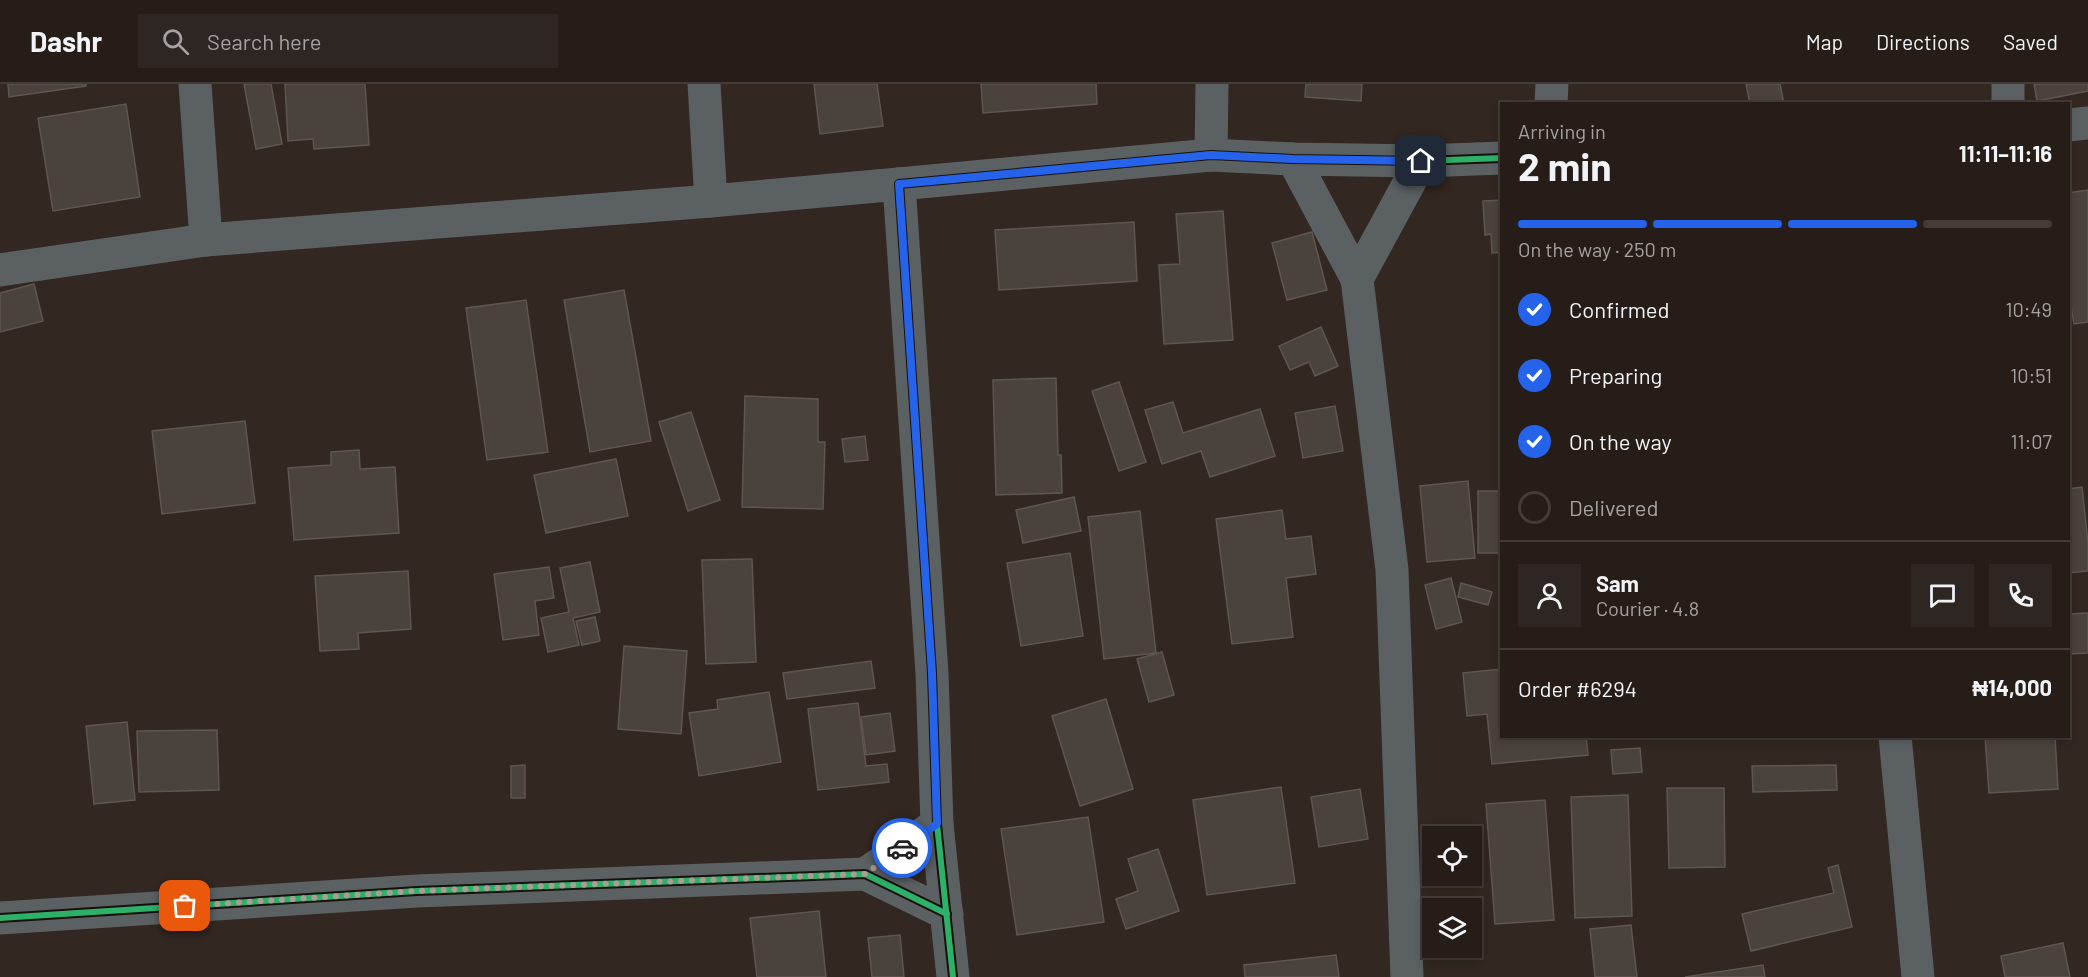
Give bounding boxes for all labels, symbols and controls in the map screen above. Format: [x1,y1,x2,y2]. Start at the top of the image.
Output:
search box [138,14,558,68]
text: Dashr [30,24,102,58]
icon: search [159,25,192,58]
text: Search here [207,28,321,54]
text: Map [1806,29,1843,54]
text: Directions [1876,29,1970,54]
text: Saved [2003,29,2058,54]
text: Arriving in [1518,119,1606,143]
pin [1395,135,1446,186]
text: 11:11–11:16 [1959,140,2052,166]
text: 2 min [1518,142,1611,189]
icon: home [1404,144,1437,177]
text: On the way · 250 m [1518,237,1676,261]
icon: check [1518,293,1551,326]
text: Confirmed [1569,296,1669,322]
text: 10:49 [2005,297,2052,321]
icon: check [1518,359,1551,392]
text: Preparing [1569,362,1662,388]
text: 10:51 [2010,363,2052,387]
icon: check [1518,425,1551,458]
text: On the way [1569,428,1672,454]
text: 11:07 [2010,429,2052,453]
text: Delivered [1569,494,1658,520]
button: person [1518,564,1581,627]
button: chat [1911,564,1974,627]
button: phone [1989,564,2052,627]
text: Sam [1596,570,1639,596]
text: Courier · 4.8 [1596,596,1699,620]
text: ₦14,000 [1972,674,2052,700]
text: Order #6294 [1518,675,1637,701]
courier [872,818,932,878]
map controls [1422,826,1482,958]
button: locate [1422,826,1482,886]
icon: car [886,832,919,865]
pin [159,880,210,931]
icon: bag [168,889,201,922]
button: layers [1422,898,1482,958]

